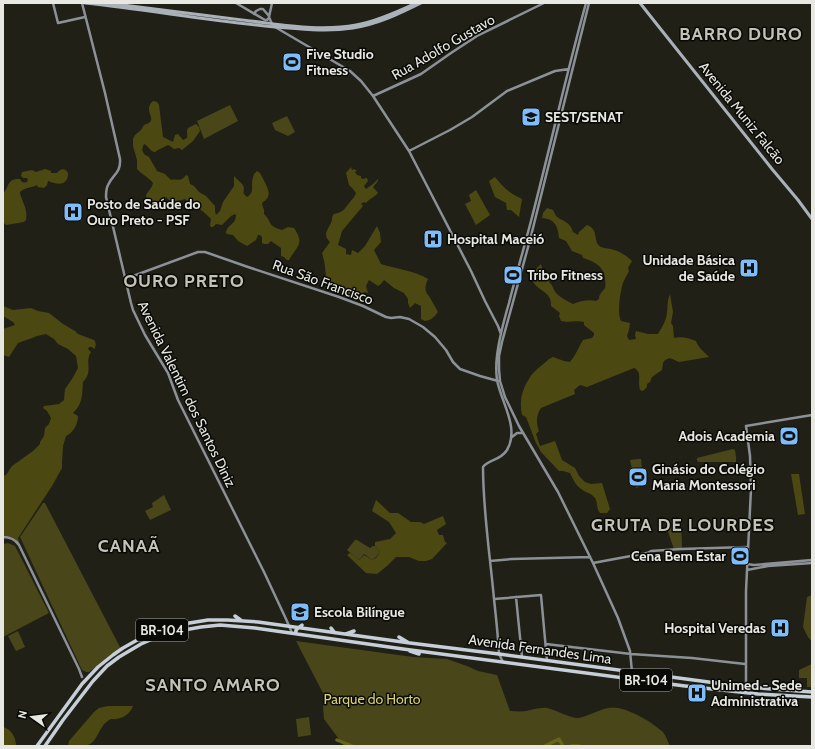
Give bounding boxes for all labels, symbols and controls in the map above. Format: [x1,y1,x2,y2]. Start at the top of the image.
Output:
street label: Rua Adolfo Gustavo [388,10,498,84]
district label: BARRO DURO [679,23,803,45]
place label: Five Studio Fitness [306,45,374,79]
sports icon: Five Studio Fitness [281,51,303,73]
street label: Avenida Muniz Falcão [695,58,789,168]
school or university icon: SEST/SENAT [520,106,542,128]
place label: SEST/SENAT [545,108,623,126]
place label: Posto de Saúde do Ouro Preto - PSF [87,195,200,229]
hospital icon: Posto de Saúde do Ouro Preto - PSF [62,201,84,223]
hospital icon: Hospital Maceió [422,228,444,250]
place label: Hospital Maceió [447,230,544,248]
place label: Unidade Básica de Saúde [642,251,735,285]
street label: Rua São Francisco [270,255,376,309]
hospital icon: Unidade Básica de Saúde [738,257,760,279]
sports icon: Tribo Fitness [502,264,524,286]
place label: Tribo Fitness [527,266,603,284]
district label: OURO PRETO [123,270,245,292]
street label: Avenida Valentim dos Santos Diniz [134,298,240,491]
sports icon: Adois Academia [778,425,800,447]
place label: Adois Academia [678,427,775,445]
place label: Ginásio do Colégio Maria Montessori [652,460,765,494]
sports icon: Ginásio do Colégio Maria Montessori [627,466,649,488]
district label: GRUTA DE LOURDES [591,514,775,536]
district label: CANAÃ [98,535,160,557]
sports icon: Cena Bem Estar [729,545,751,567]
place label: Cena Bem Estar [631,547,726,565]
school or university icon: Escola Bilíngue [289,601,311,623]
place label: Escola Bilíngue [314,603,405,621]
hospital icon: Hospital Veredas [769,617,791,639]
road number: BR-104 [136,619,188,641]
place label: Hospital Veredas [664,619,766,637]
street label: Avenida Fernandes Lima [467,630,613,668]
road number: BR-104 [620,669,672,691]
district label: SANTO AMARO [145,674,281,696]
place label: Unimed - Sede Administrativa [711,676,802,710]
hospital icon: Unimed - Sede Administrativa [686,682,708,704]
park label: Parque do Horto [323,690,421,708]
north arrow [12,697,52,737]
text: N [15,709,30,720]

